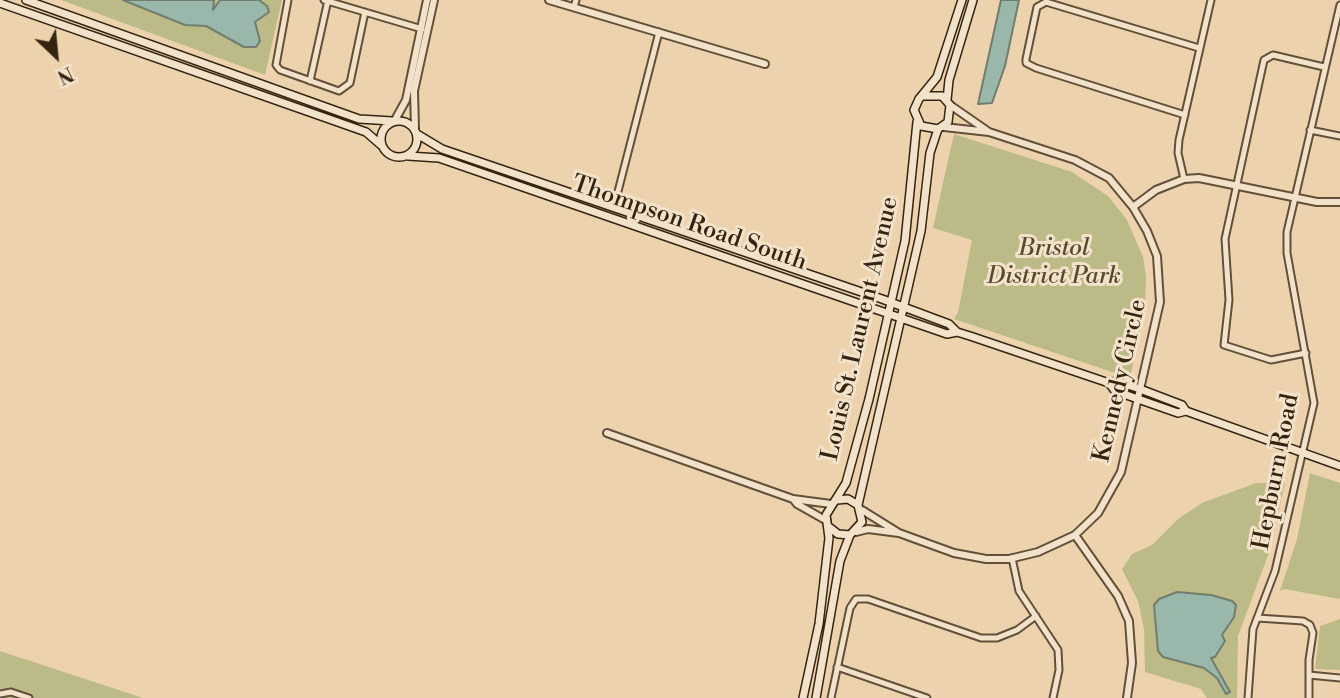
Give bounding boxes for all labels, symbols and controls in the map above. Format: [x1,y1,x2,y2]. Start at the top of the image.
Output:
north arrow [21,21,91,91]
text: N [53,61,77,89]
street label: Thompson Road South [568,170,810,278]
street label: Louis St. Laurent Avenue [817,194,905,464]
park label: Bristol District Park [987,235,1121,291]
street label: Kennedy Circle [1088,297,1154,465]
street label: Hepburn Road [1248,392,1306,552]

